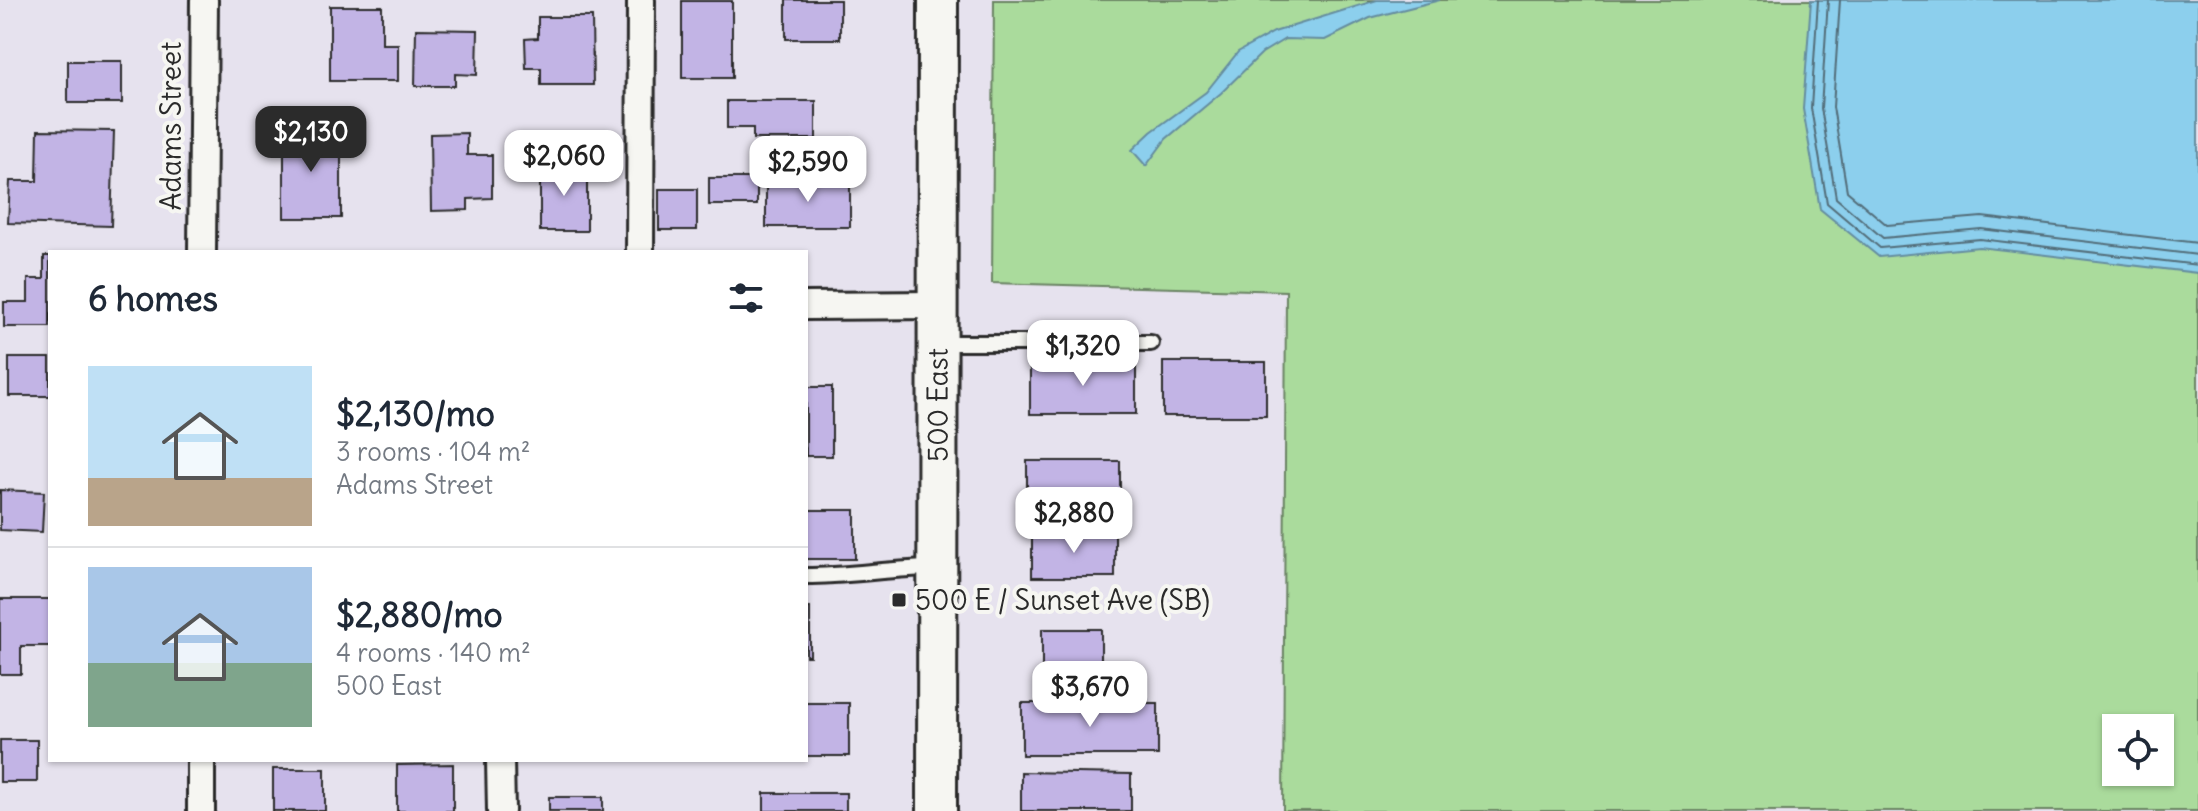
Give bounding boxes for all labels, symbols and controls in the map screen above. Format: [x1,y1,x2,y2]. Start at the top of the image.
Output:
street label: Adams Street [153,41,189,211]
pin: $2,130 [246,106,376,174]
text: $2,130 [273,115,349,148]
pin: $2,060 [499,130,629,198]
pin: $2,590 [743,136,873,204]
text: $2,060 [522,139,606,172]
text: $2,590 [767,145,849,178]
icon: filters [724,276,768,320]
text: 6 homes [88,277,218,320]
pin: $1,320 [1018,320,1148,388]
text: $1,320 [1045,329,1121,362]
street label: 500 East [919,348,956,462]
text: $2,130/mo [336,392,495,435]
icon: home [152,398,248,494]
text: 3 rooms · 104 m² [336,435,531,468]
text: Adams Street [336,468,493,501]
pin: $2,880 [1009,487,1139,555]
text: $2,880 [1033,496,1115,529]
place label: 500 E / Sunset Ave (SB) [915,582,1210,618]
marker: 500 E / Sunset Ave (SB) [890,591,908,609]
text: $2,880/mo [336,593,503,636]
icon: home [152,599,248,695]
text: 4 rooms · 140 m² [336,636,531,669]
pin: $3,670 [1025,661,1155,729]
text: 500 East [336,669,442,702]
text: $3,670 [1050,670,1130,703]
map controls [2102,714,2174,786]
button: locate [2102,714,2174,786]

